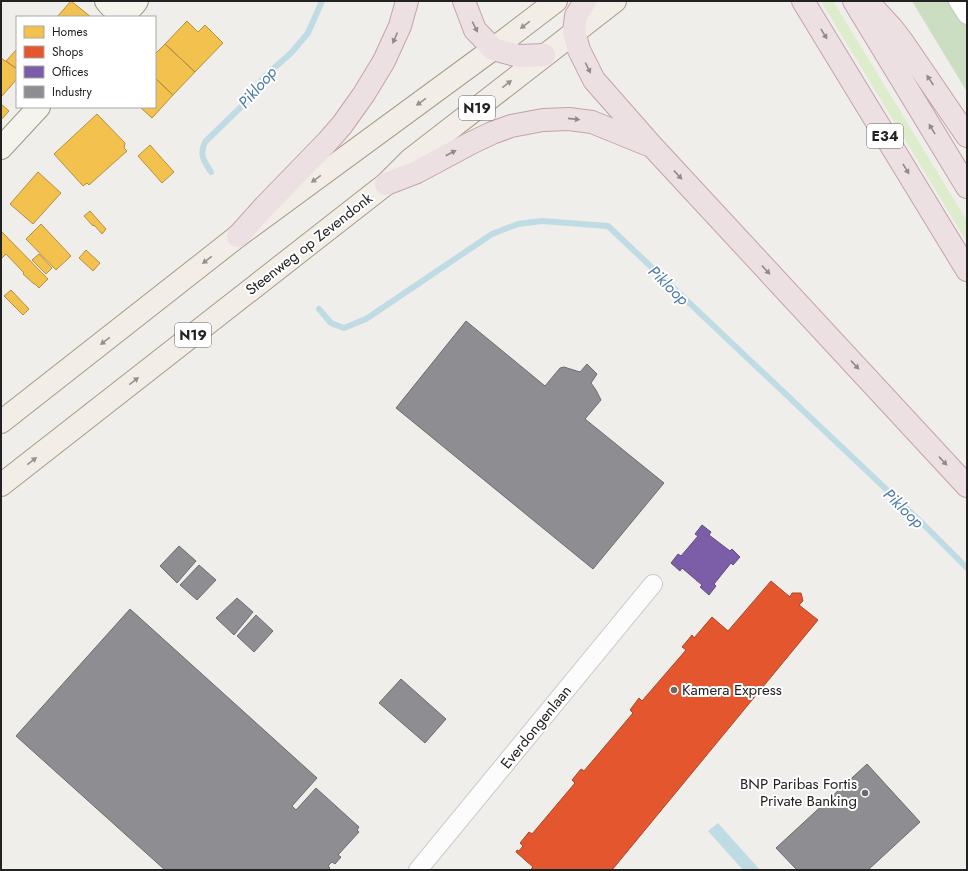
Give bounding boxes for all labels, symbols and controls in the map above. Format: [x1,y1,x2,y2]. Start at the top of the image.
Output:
legend [16,16,156,108]
one-way arrow [520,20,531,29]
one-way arrow [472,21,478,33]
text: Homes [52,23,88,41]
one-way arrow [820,28,827,40]
one-way arrow [392,32,398,43]
text: Shops [52,43,83,61]
water label: Pikloop [233,61,282,113]
one-way arrow [585,62,592,74]
text: Offices [52,63,88,81]
one-way arrow [926,75,934,85]
one-way arrow [501,80,512,89]
text: Industry [52,83,93,101]
road number: N19 [459,96,495,120]
one-way arrow [415,98,426,106]
one-way arrow [568,116,580,123]
one-way arrow [929,123,936,135]
road number: E34 [867,124,903,148]
one-way arrow [445,150,457,157]
one-way arrow [902,163,909,175]
one-way arrow [673,170,683,180]
one-way arrow [311,175,321,183]
street label: Steenweg op Zevendonk [241,187,377,301]
one-way arrow [202,256,213,265]
water label: Pikloop [643,260,694,311]
one-way arrow [762,265,771,275]
road number: N19 [175,323,211,347]
one-way arrow [100,336,111,345]
one-way arrow [850,360,860,370]
one-way arrow [129,376,140,385]
one-way arrow [26,456,37,465]
one-way arrow [938,456,948,466]
water label: Pikloop [878,483,929,534]
place label: Kamera Express [682,679,782,701]
street label: Everdongenlaan [495,680,577,774]
marker: Kamera Express [669,685,679,695]
place label: BNP Paribas Fortis Private Banking [740,773,857,812]
marker: BNP Paribas Fortis Private Banking [860,788,870,798]

